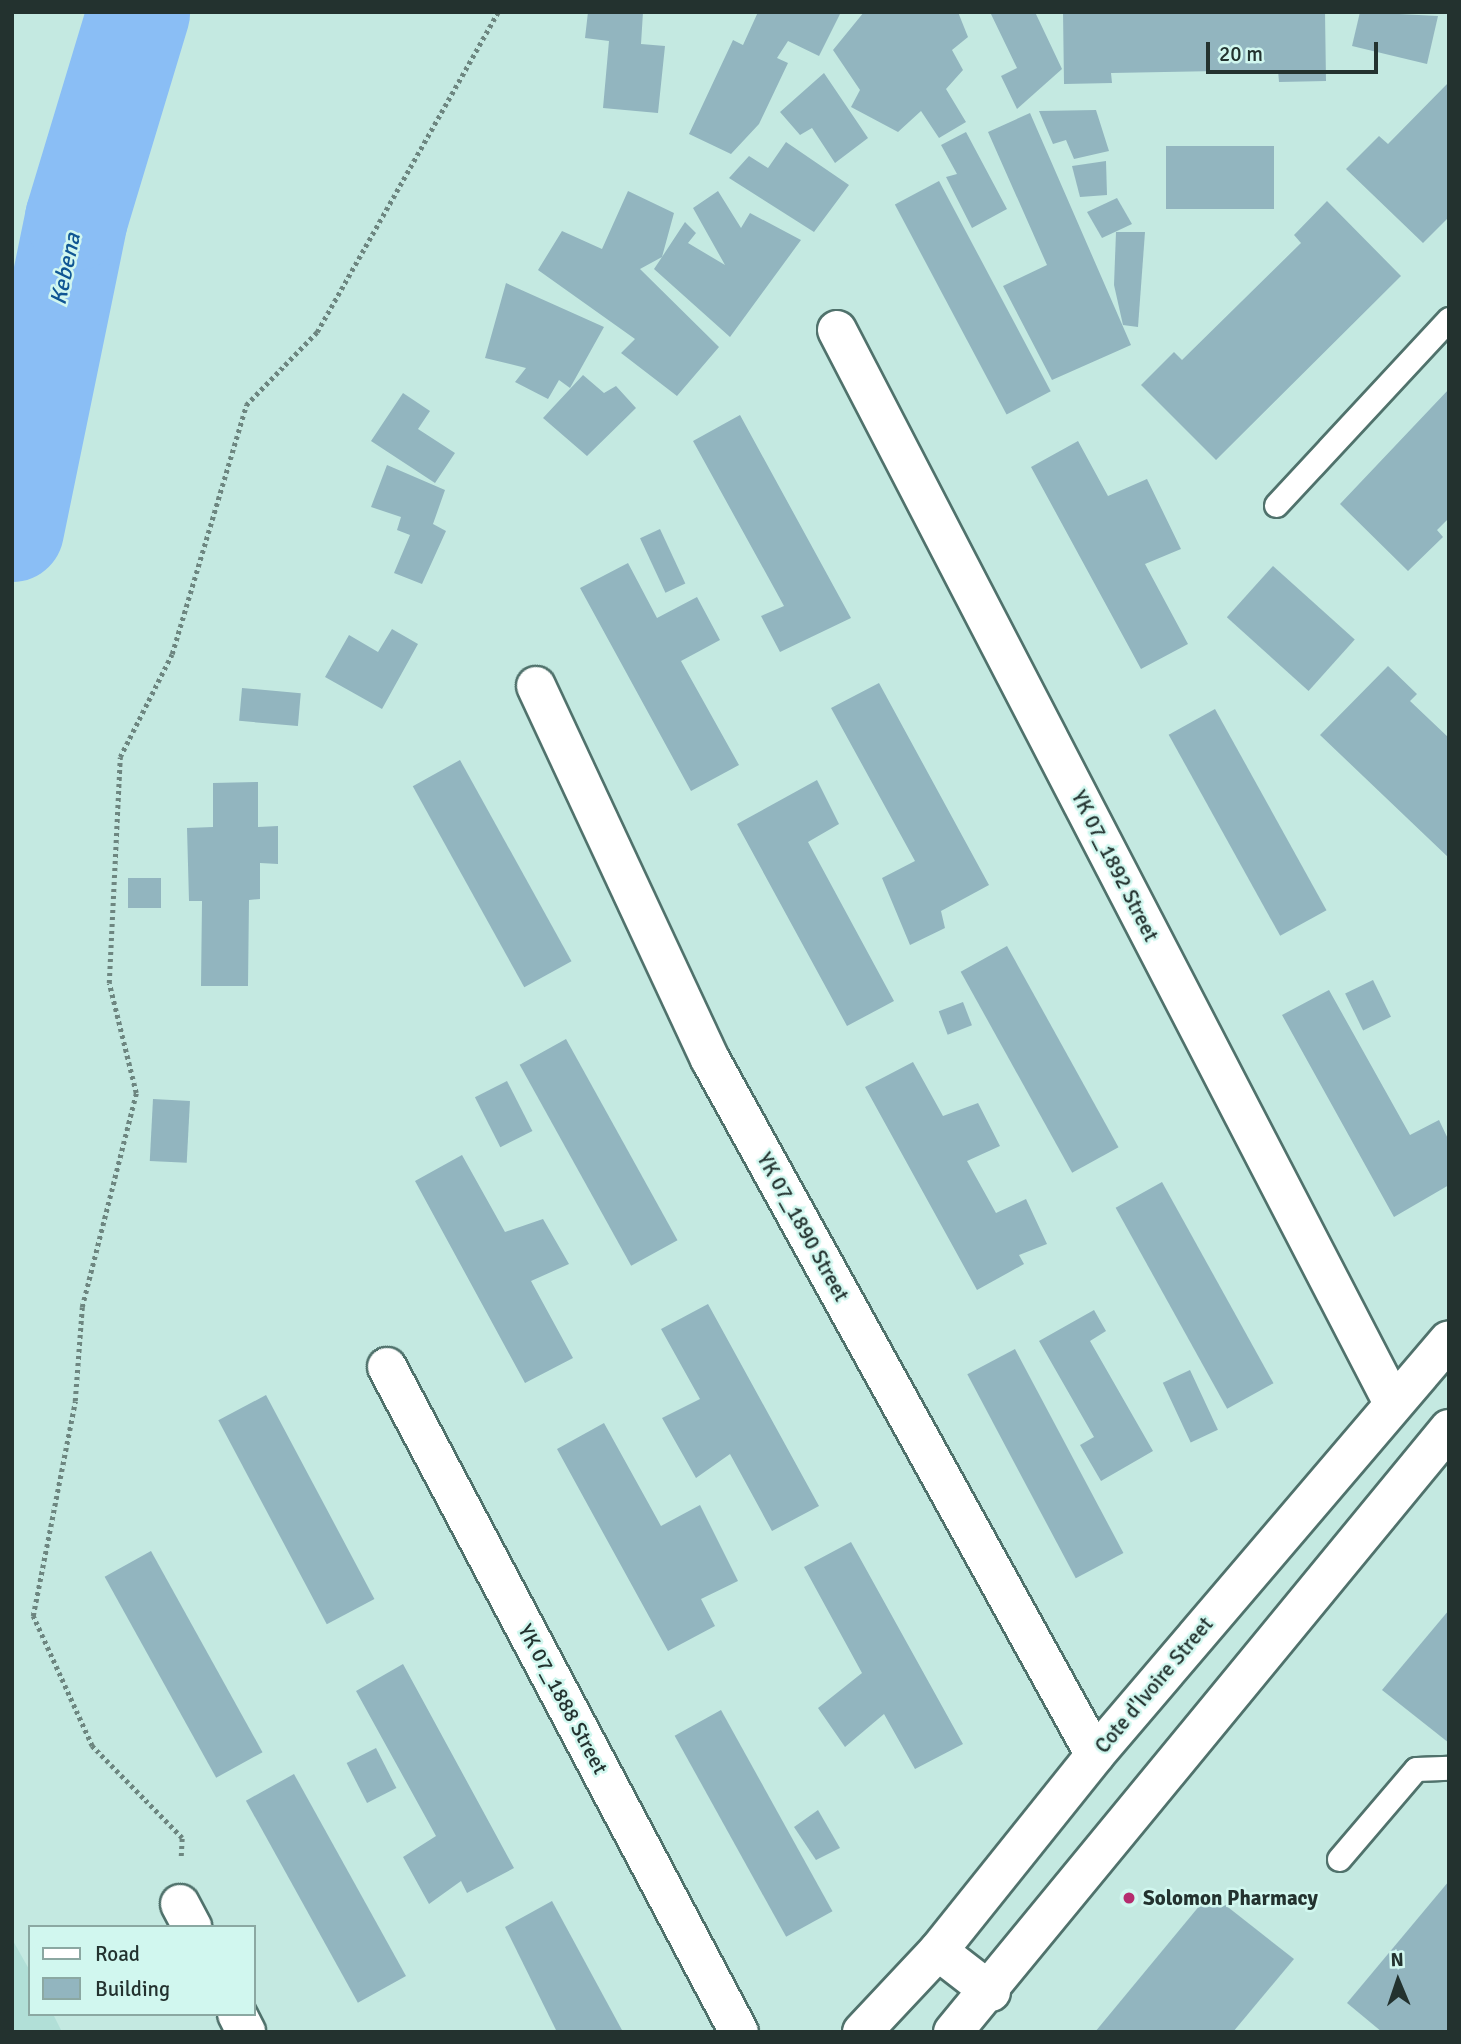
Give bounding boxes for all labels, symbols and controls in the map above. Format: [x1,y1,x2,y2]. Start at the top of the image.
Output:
scale bar [1209,28,1380,72]
text: 20 m [1219,41,1263,67]
water label: Kebena [45,231,87,307]
street label: YK 07_1892 Street [1066,786,1164,946]
street label: YK 07_1890 Street [752,1148,854,1306]
street label: Cote d'Ivoire Street [1090,1612,1218,1758]
street label: YK 07_1888 Street [513,1620,613,1778]
place label: Solomon Pharmacy [1143,1885,1318,1911]
marker: Solomon Pharmacy [1121,1890,1137,1906]
legend [28,1925,256,2016]
text: Road [95,1941,140,1967]
north arrow [1363,1946,1433,2016]
text: N [1390,1948,1404,1972]
text: Building [95,1976,170,2002]

